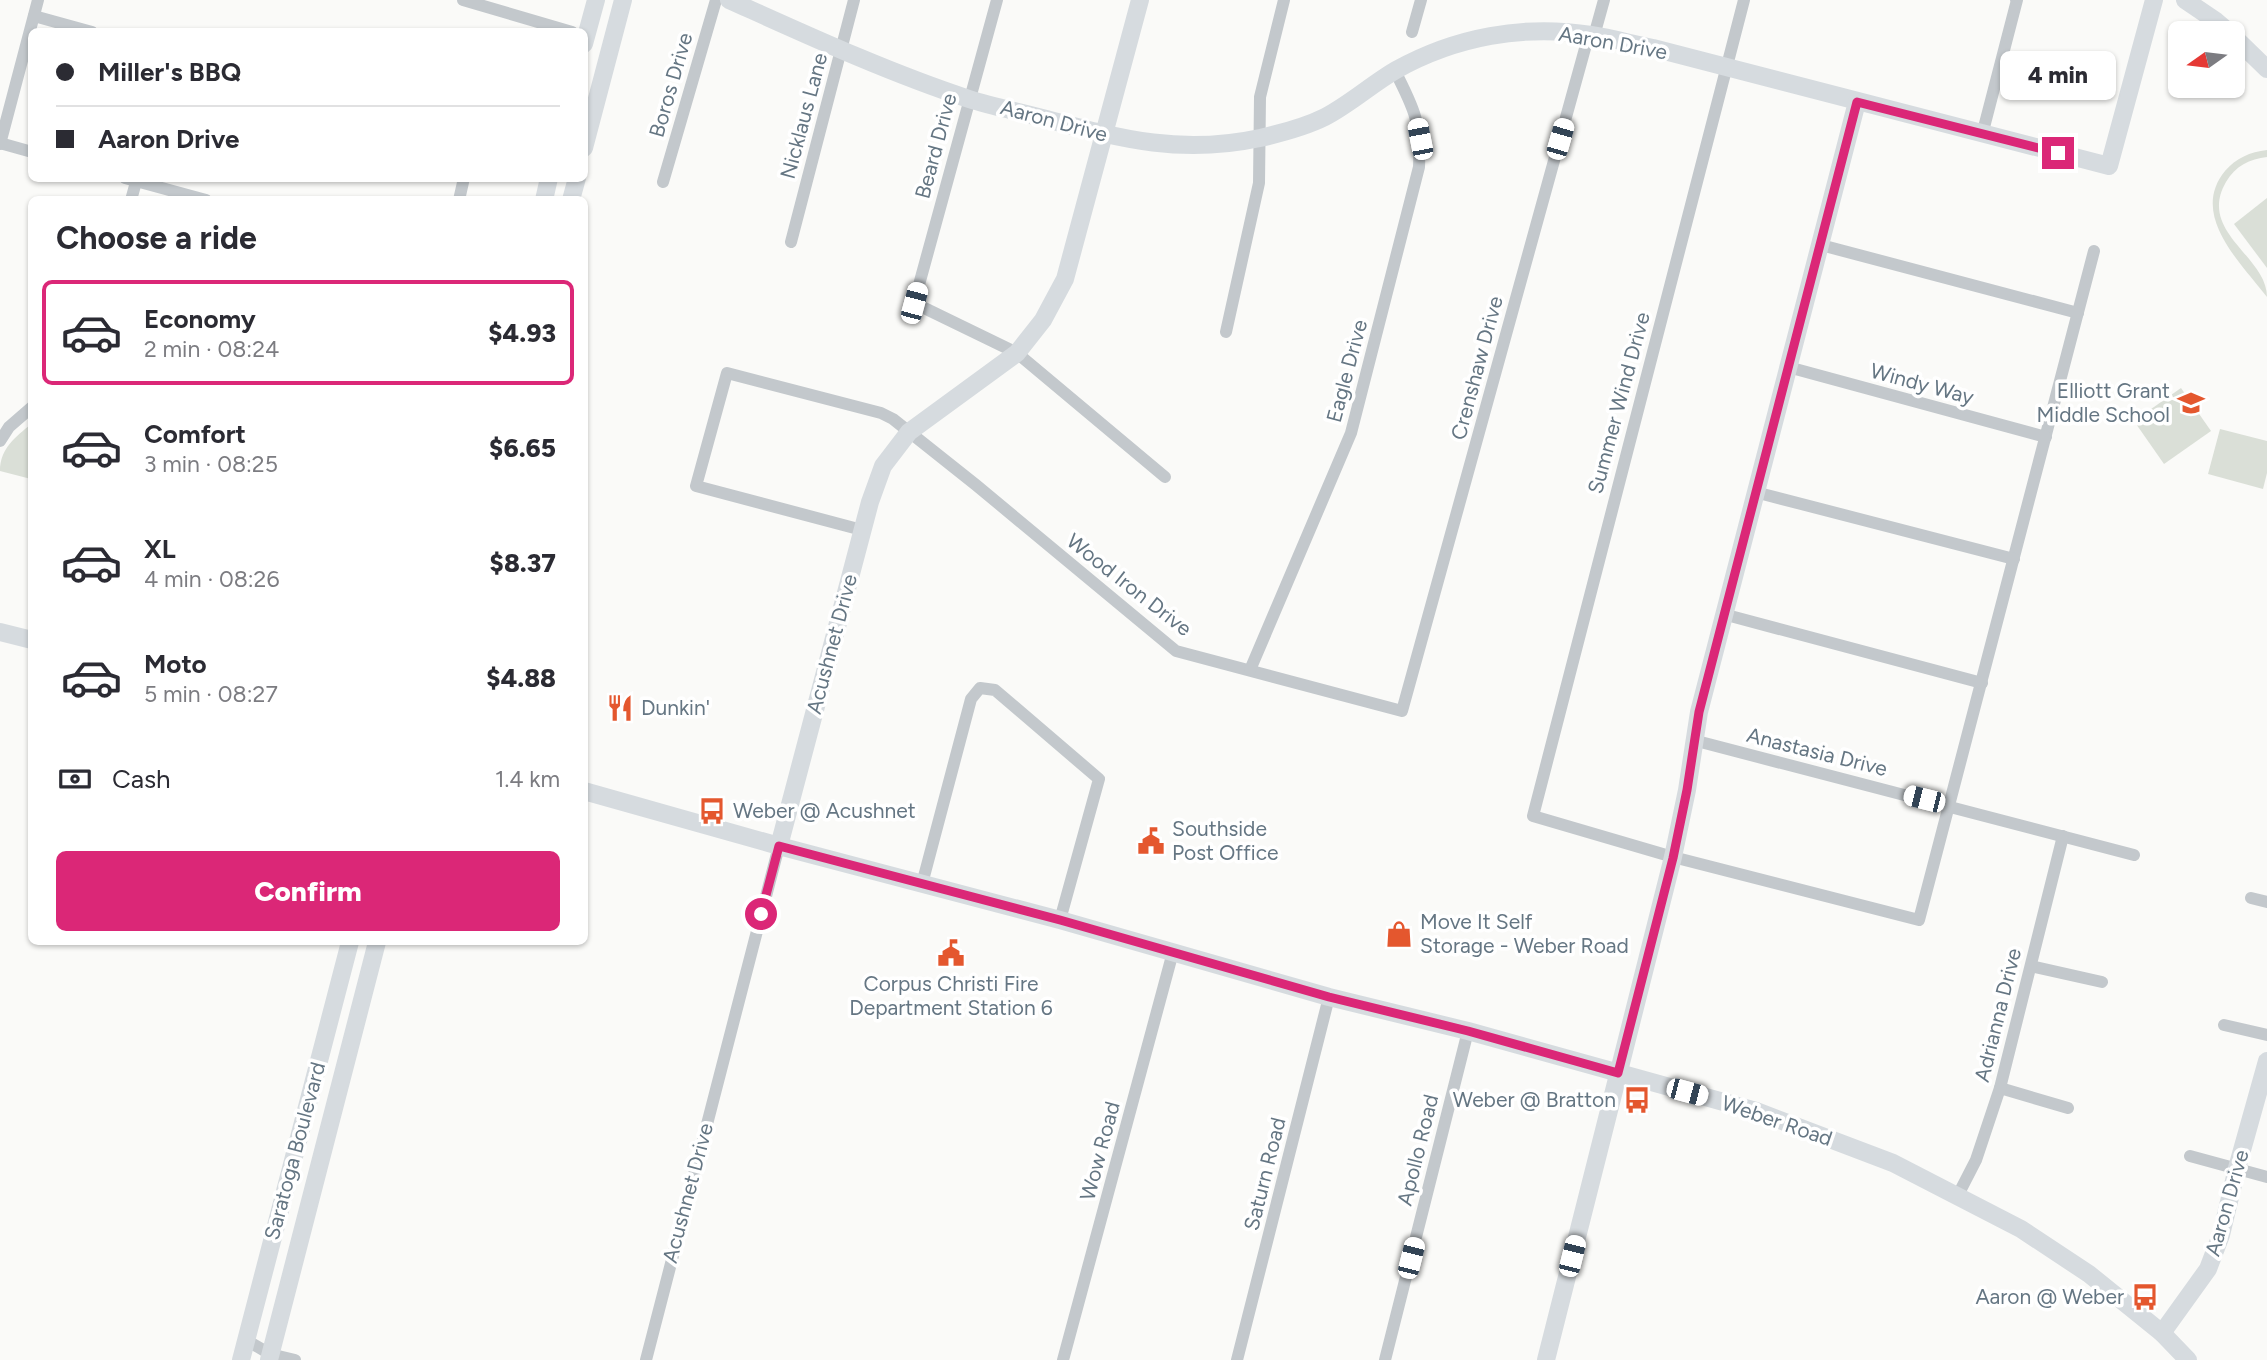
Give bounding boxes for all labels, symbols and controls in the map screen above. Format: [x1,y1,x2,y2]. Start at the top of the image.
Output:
street label: Aaron Drive [1557,21,1669,64]
north arrow [2168,21,2245,98]
map controls [2168,21,2245,98]
street label: Boros Drive [644,30,697,140]
street label: Nicklaus Lane [775,50,832,182]
callout: 4 min [2000,52,2116,100]
text: Miller's BBQ [98,56,241,88]
text: 4 min [2028,61,2088,89]
street label: Beard Drive [909,90,962,201]
street label: Aaron Drive [998,94,1110,147]
car [1406,116,1435,162]
car [1545,116,1576,162]
text: Aaron Drive [98,123,239,155]
route end [2042,137,2074,169]
text: Choose a ride [56,219,257,257]
car [899,280,930,326]
street label: Crenshaw Drive [1445,293,1508,442]
icon: car [60,301,123,364]
text: Economy [144,303,256,335]
street label: Summer Wind Drive [1582,309,1655,496]
text: $4.93 [488,317,556,349]
street label: Eagle Drive [1321,317,1372,425]
text: 2 min · 08:24 [144,335,279,363]
street label: Windy Way [1868,358,1977,409]
place label: Elliott Grant Middle School [2037,378,2170,427]
school or university icon: Elliott Grant Middle School [2176,388,2206,418]
icon: car [60,416,123,479]
text: Comfort [144,418,246,450]
text: $6.65 [489,432,556,464]
text: 3 min · 08:25 [144,450,278,478]
street label: Wood Iron Drive [1062,528,1197,641]
icon: car [60,531,123,594]
text: XL [144,533,176,565]
text: $8.37 [490,547,556,579]
text: 4 min · 08:26 [144,565,279,593]
street label: Acushnet Drive [801,571,862,716]
icon: car [60,646,123,709]
text: Moto [144,648,207,680]
text: $4.88 [486,662,556,694]
text: 5 min · 08:27 [144,680,278,708]
restaurant icon: Dunkin' [605,693,635,723]
place label: Dunkin' [641,695,710,720]
street label: Anastasia Drive [1744,722,1890,781]
icon: cash [56,760,94,798]
text: Cash [112,763,171,795]
text: 1.4 km [495,765,560,793]
car [1902,784,1947,814]
bus stop icon: Weber @ Acushnet [697,796,727,826]
place label: Weber @ Acushnet [733,798,916,823]
place label: Southside Post Office [1172,816,1279,865]
public building icon: Southside Post Office [1136,826,1166,856]
button: Confirm [56,851,560,931]
route start [745,898,777,930]
place label: Move It Self Storage - Weber Road [1420,909,1629,958]
shop icon: Move It Self Storage - Weber Road [1384,919,1414,949]
public building icon: Corpus Christi Fire Department Station 6 [936,938,966,968]
street label: Adrianna Drive [1969,945,2026,1084]
place label: Corpus Christi Fire Department Station 6 [849,971,1053,1020]
street label: Saratoga Boulevard [259,1059,330,1243]
car [1664,1076,1711,1108]
bus stop icon: Weber @ Bratton [1622,1085,1652,1115]
place label: Weber @ Bratton [1453,1087,1616,1112]
street label: Weber Road [1719,1090,1836,1151]
street label: Apollo Road [1392,1092,1443,1208]
street label: Wow Road [1074,1099,1125,1203]
street label: Saturn Road [1238,1115,1291,1233]
street label: Acushnet Drive [657,1120,718,1265]
street label: Aaron Drive [2199,1147,2254,1259]
car [1557,1233,1588,1279]
car [1396,1235,1427,1281]
bus stop icon: Aaron @ Weber [2130,1282,2160,1312]
place label: Aaron @ Weber [1975,1284,2124,1309]

